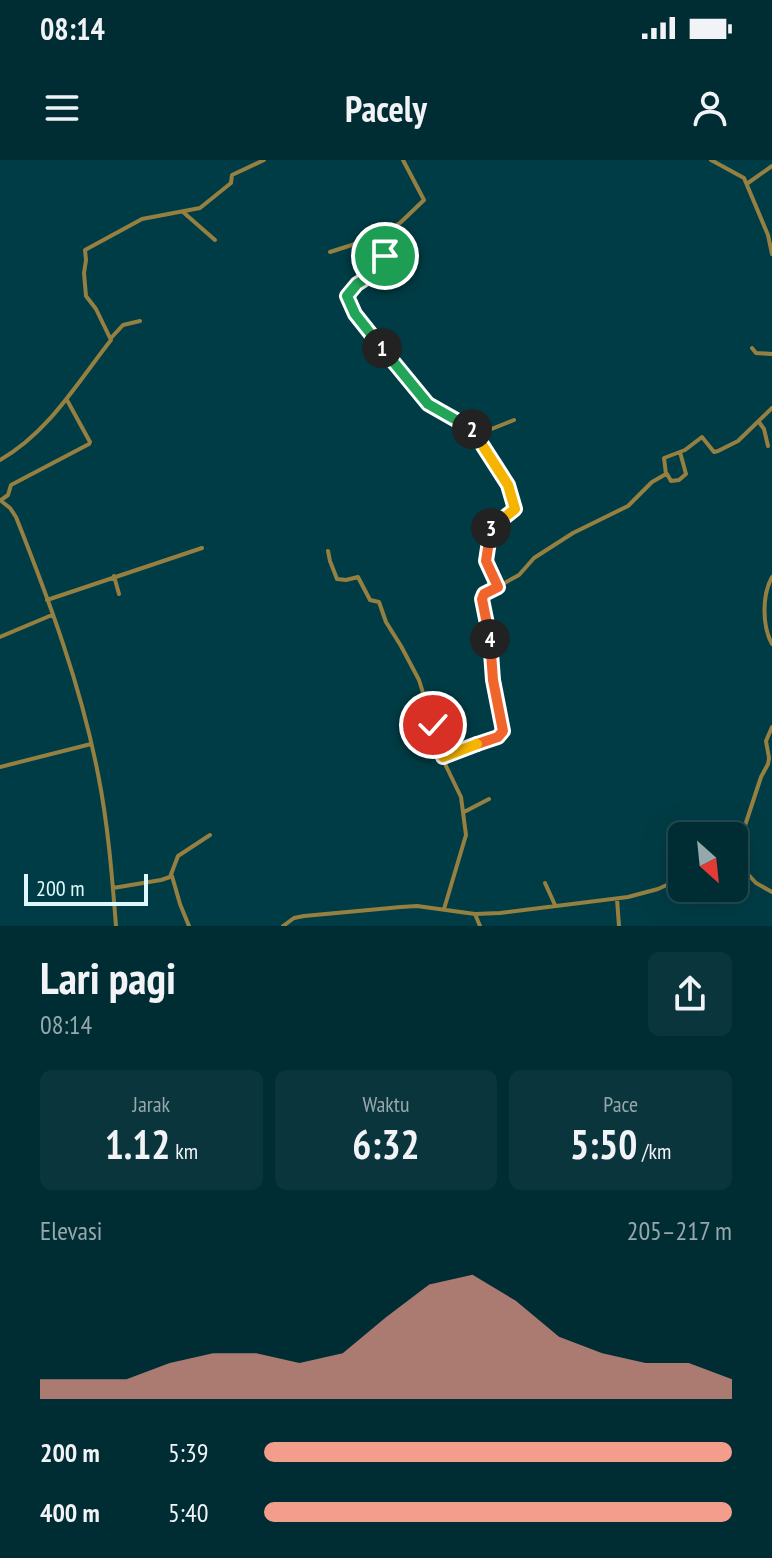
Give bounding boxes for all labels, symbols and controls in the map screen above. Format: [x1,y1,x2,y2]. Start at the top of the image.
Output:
text: 08:14 [40,9,105,48]
text: Pacely [345,85,427,132]
icon: menu [40,86,84,130]
icon: person [688,86,732,130]
pin [351,222,419,290]
icon: arrive [363,234,407,278]
pin: 1 [362,328,402,368]
text: 1 [377,334,387,362]
pin: 2 [452,409,492,449]
text: 2 [467,415,477,443]
pin: 3 [471,508,511,548]
text: 3 [486,514,496,542]
pin: 4 [470,619,510,659]
text: 4 [485,625,495,653]
pin [399,691,467,759]
icon: check [411,703,455,747]
north arrow [668,822,748,902]
map controls [668,822,748,902]
scale bar [24,870,148,906]
text: 200 m [36,874,85,902]
text: Lari pagi [40,949,176,1006]
button: share [648,952,732,1036]
text: 08:14 [40,1008,92,1041]
text: Jarak [133,1090,170,1118]
text: Waktu [363,1090,409,1118]
text: Pace [603,1090,638,1118]
text: 1.12 [105,1118,170,1170]
text: 6:32 [352,1118,420,1170]
text: 5:50 [570,1118,637,1170]
text: km [170,1137,198,1165]
text: /km [637,1137,671,1165]
text: Elevasi [40,1214,102,1247]
text: 205–217 m [627,1214,732,1247]
text: 200 m [40,1436,100,1469]
text: 5:39 [168,1436,208,1469]
text: 400 m [40,1496,100,1529]
text: 5:40 [168,1496,208,1529]

